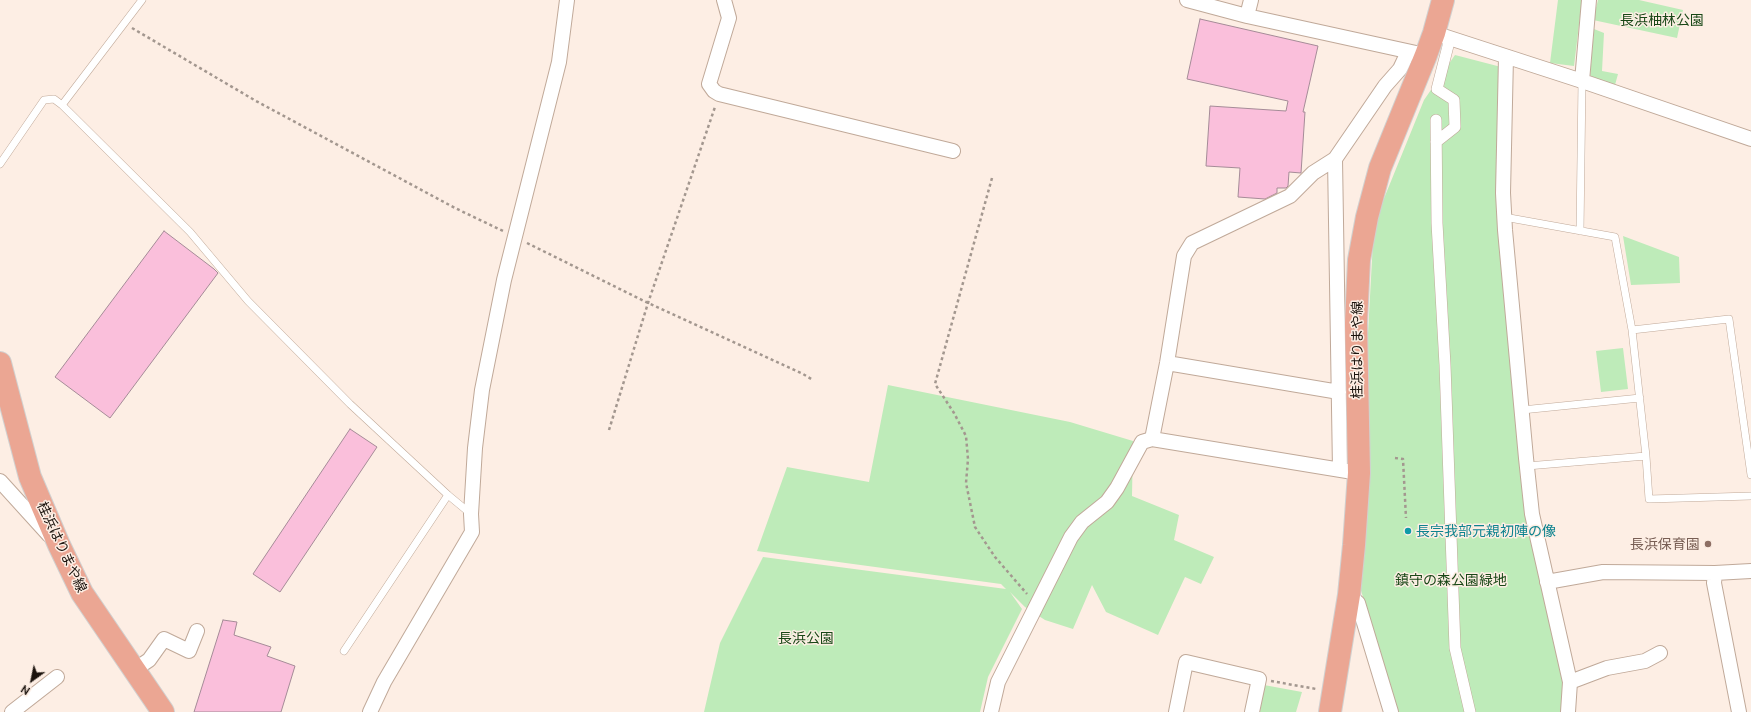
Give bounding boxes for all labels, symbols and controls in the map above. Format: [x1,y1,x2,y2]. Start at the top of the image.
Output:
park label: 長浜柚林公園 [1620,12,1704,28]
street label: 桂浜はりまや線 [1349,301,1365,399]
street label: 桂浜はりまや線 [34,499,90,595]
place label: 長宗我部元親初陣の像 [1416,523,1556,539]
marker: 長宗我部元親初陣の像 [1403,526,1413,536]
place label: 長浜保育園 [1630,536,1700,552]
marker: 長浜保育園 [1703,539,1713,549]
park label: 鎮守の森公園緑地 [1395,572,1507,588]
park label: 長浜公園 [778,630,834,646]
north arrow [12,660,52,700]
text: N [19,683,32,697]

